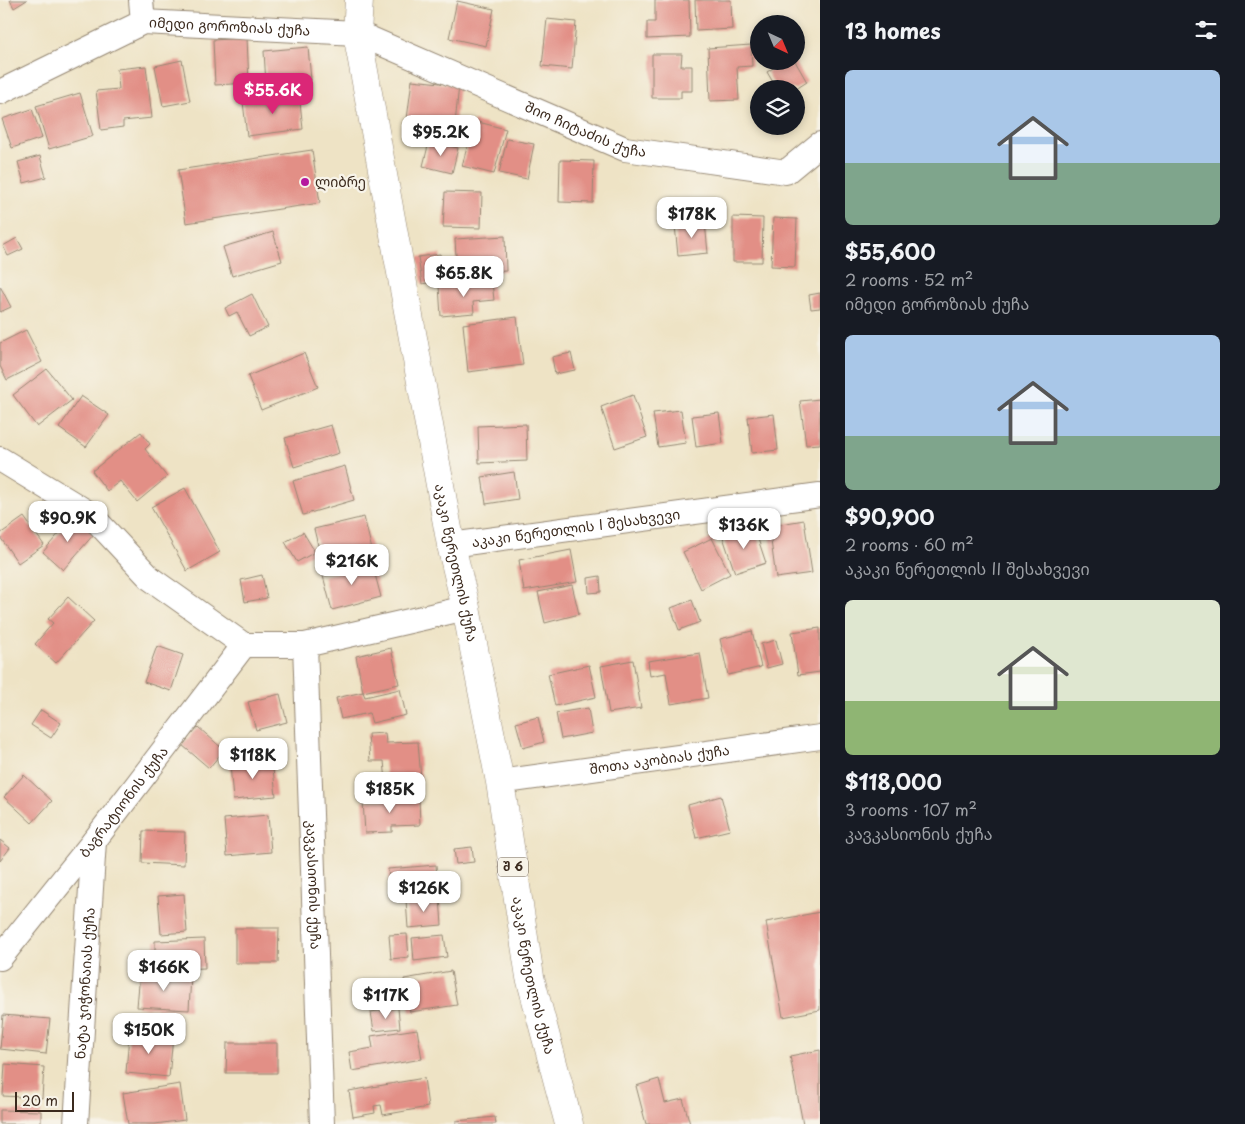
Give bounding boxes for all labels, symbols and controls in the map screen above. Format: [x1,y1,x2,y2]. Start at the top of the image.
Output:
street label: იმედი გოროზიას ქუჩა [149,11,311,41]
text: 13 homes [845,14,941,46]
north arrow [750,15,805,70]
map controls [750,15,805,135]
icon: filters [1192,16,1220,44]
pin: $55.6K [232,72,314,115]
text: $55.6K [244,77,302,101]
button: layers [750,80,805,135]
street label: შიო ჩიტაძის ქუჩა [522,96,648,162]
icon: home [988,103,1078,193]
pin: $95.2K [400,114,482,157]
text: $95.2K [413,119,469,143]
place label: ლიბრე [315,171,366,192]
marker: ლიბრე [299,176,311,188]
pin: $178K [657,196,727,239]
text: $178K [668,201,716,225]
text: $55,600 [845,235,936,267]
pin: $65.8K [423,256,505,298]
text: $65.8K [435,260,493,284]
text: 2 rooms · 52 m² [845,267,973,291]
text: იმედი გოროზიას ქუჩა [845,291,1029,315]
icon: home [988,368,1078,458]
street label: აკაკი წერეთლის ქუჩა [430,482,483,643]
pin: $90.9K [27,500,109,543]
text: $90,900 [845,500,935,532]
street label: აკაკი წერეთლის I შესახვევი [470,503,681,552]
text: $90.9K [40,505,96,529]
pin: $136K [709,508,779,550]
text: $136K [719,512,769,536]
text: 2 rooms · 60 m² [845,532,974,556]
pin: $216K [317,544,387,586]
text: $216K [326,548,378,572]
text: აკაკი წერეთლის II შესახვევი [845,556,1090,580]
icon: home [988,633,1078,723]
pin: $118K [218,738,288,780]
street label: შოთა აკობიას ქუჩა [588,739,731,779]
street label: ბაგრატიონის ქუჩა [74,742,173,862]
text: $118K [230,742,276,766]
text: $118,000 [845,765,942,797]
pin: $185K [355,772,425,814]
text: $185K [365,776,415,800]
text: 3 rooms · 107 m² [845,797,977,821]
street label: კავკასიონის ქუჩა [301,820,327,950]
text: კავკასიონის ქუჩა [845,821,993,845]
road number: შ 6 [498,858,528,876]
pin: $126K [389,870,459,913]
text: $126K [399,875,449,899]
street label: აკაკი წერეთლის ქუჩა [508,895,561,1056]
street label: ნატა ჯიჭონაიას ქუჩა [69,907,100,1060]
pin: $166K [129,950,199,992]
text: $166K [139,954,189,978]
pin: $117K [351,978,421,1020]
text: $117K [363,982,409,1006]
pin: $150K [114,1012,184,1055]
text: $150K [124,1017,174,1041]
scale bar [15,1089,74,1112]
text: 20 m [22,1090,58,1111]

